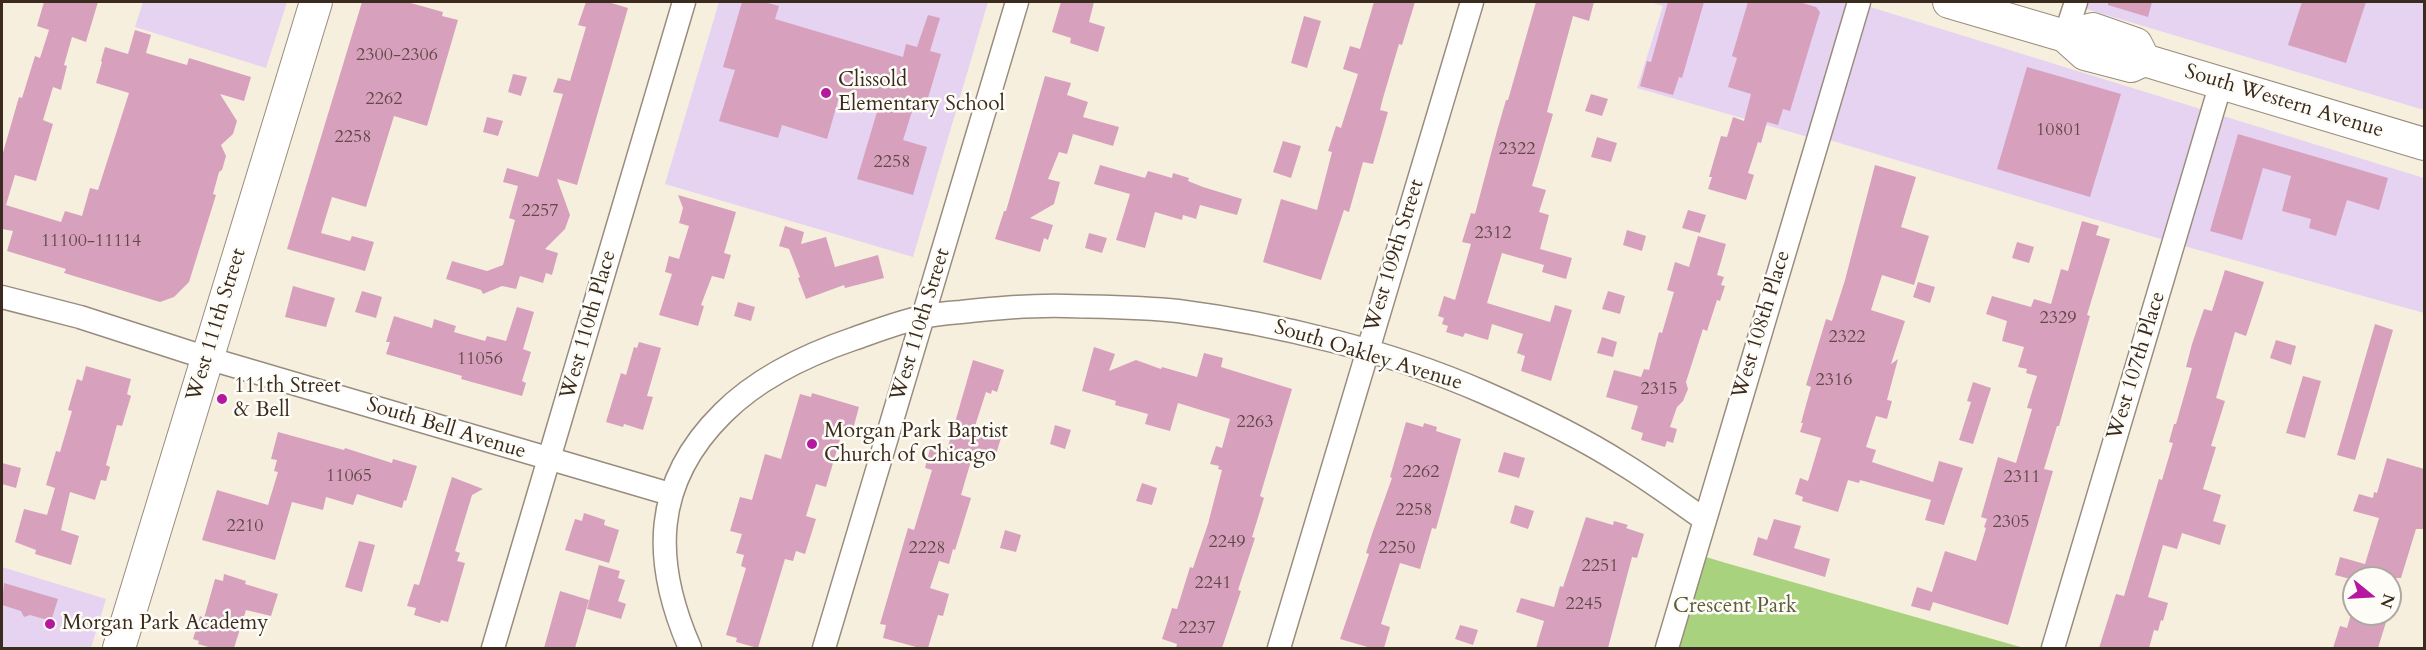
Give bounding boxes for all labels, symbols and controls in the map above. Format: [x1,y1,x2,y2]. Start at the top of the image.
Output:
house number: 2300-2306 [356,45,438,67]
street label: South Western Avenue [2182,60,2386,144]
place label: Clissold Elementary School [838,68,1005,118]
marker: Clissold Elementary School [819,86,833,100]
house number: 2262 [366,89,402,111]
house number: 10801 [2036,120,2082,142]
house number: 2258 [335,127,371,149]
house number: 2322 [1499,139,1535,161]
house number: 2258 [874,152,910,174]
street label: West 109th Street [1360,176,1430,336]
house number: 2257 [522,201,558,223]
house number: 2312 [1475,223,1511,245]
house number: 11100-11114 [41,231,141,253]
street label: West 111th Street [182,245,252,405]
street label: West 110th Street [886,245,956,405]
street label: West 110th Place [556,247,622,403]
street label: West 108th Place [1727,248,1797,402]
street label: West 107th Place [2102,289,2172,443]
house number: 2329 [2040,308,2076,330]
street label: South Oakley Avenue [1271,315,1465,397]
house number: 2322 [1829,327,1865,349]
house number: 11056 [457,349,503,371]
house number: 2316 [1816,370,1852,392]
place label: 111th Street & Bell [234,374,341,424]
house number: 2315 [1641,379,1677,401]
marker: 111th Street & Bell [215,392,229,406]
street label: South Bell Avenue [363,393,529,465]
house number: 2263 [1237,412,1273,434]
place label: Morgan Park Baptist Church of Chicago [824,419,1008,469]
marker: Morgan Park Baptist Church of Chicago [805,437,819,451]
house number: 2262 [1403,462,1439,484]
house number: 11065 [326,466,372,488]
house number: 2311 [2004,467,2040,489]
house number: 2258 [1396,500,1432,522]
house number: 2305 [1993,512,2029,534]
house number: 2210 [227,516,263,538]
house number: 2249 [1209,532,1245,554]
house number: 2228 [909,538,945,560]
house number: 2250 [1379,538,1415,560]
house number: 2251 [1582,556,1618,578]
north arrow [2342,566,2402,626]
house number: 2241 [1195,573,1231,595]
text: N [2375,591,2400,611]
house number: 2245 [1566,594,1602,616]
park label: Crescent Park [1673,594,1797,620]
place label: Morgan Park Academy [62,611,268,637]
marker: Morgan Park Academy [43,617,57,631]
house number: 2237 [1179,618,1215,640]

